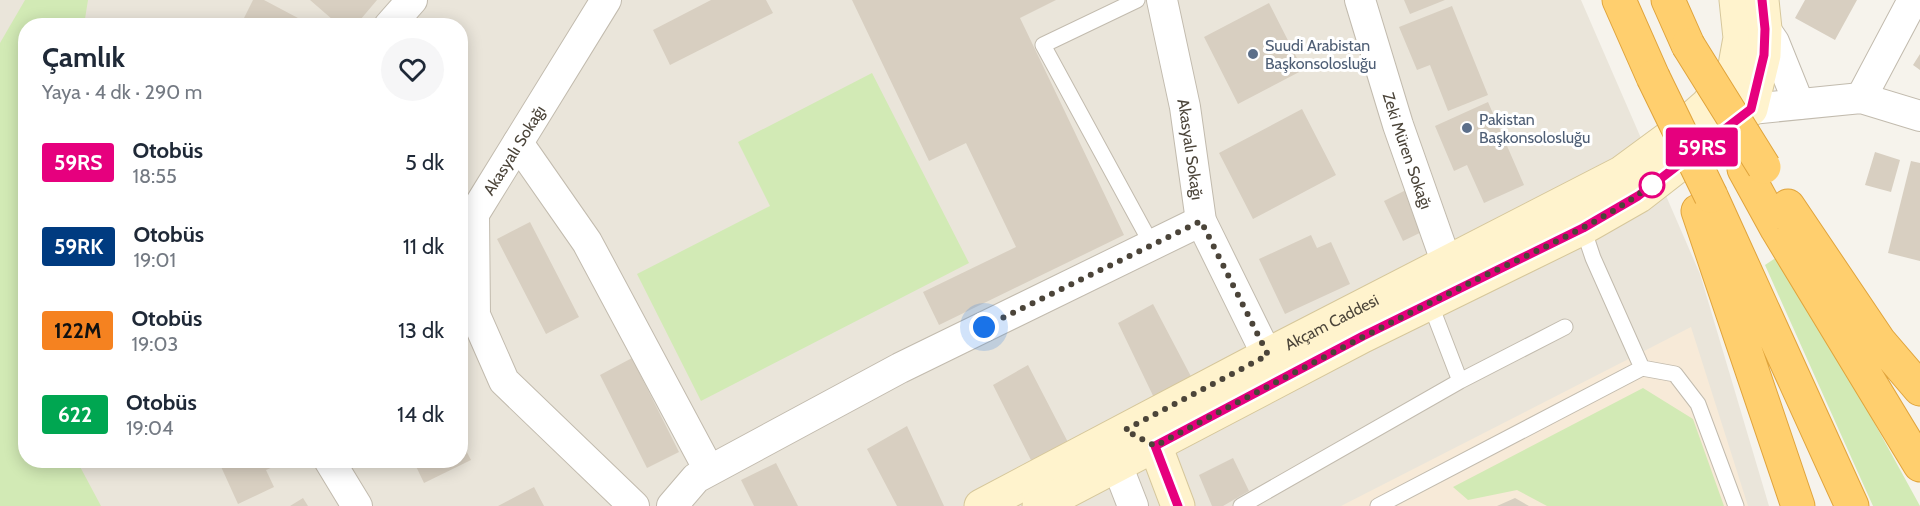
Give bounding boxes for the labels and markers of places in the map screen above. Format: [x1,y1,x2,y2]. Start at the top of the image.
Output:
place label: Suudi Arabistan Başkonsolosluğu [1265,36,1376,73]
marker: Suudi Arabistan Başkonsolosluğu [1246,47,1260,61]
place label: Pakistan Başkonsolosluğu [1479,110,1590,147]
marker: Pakistan Başkonsolosluğu [1460,121,1474,135]
unlabelled marker [1639,172,1665,198]

